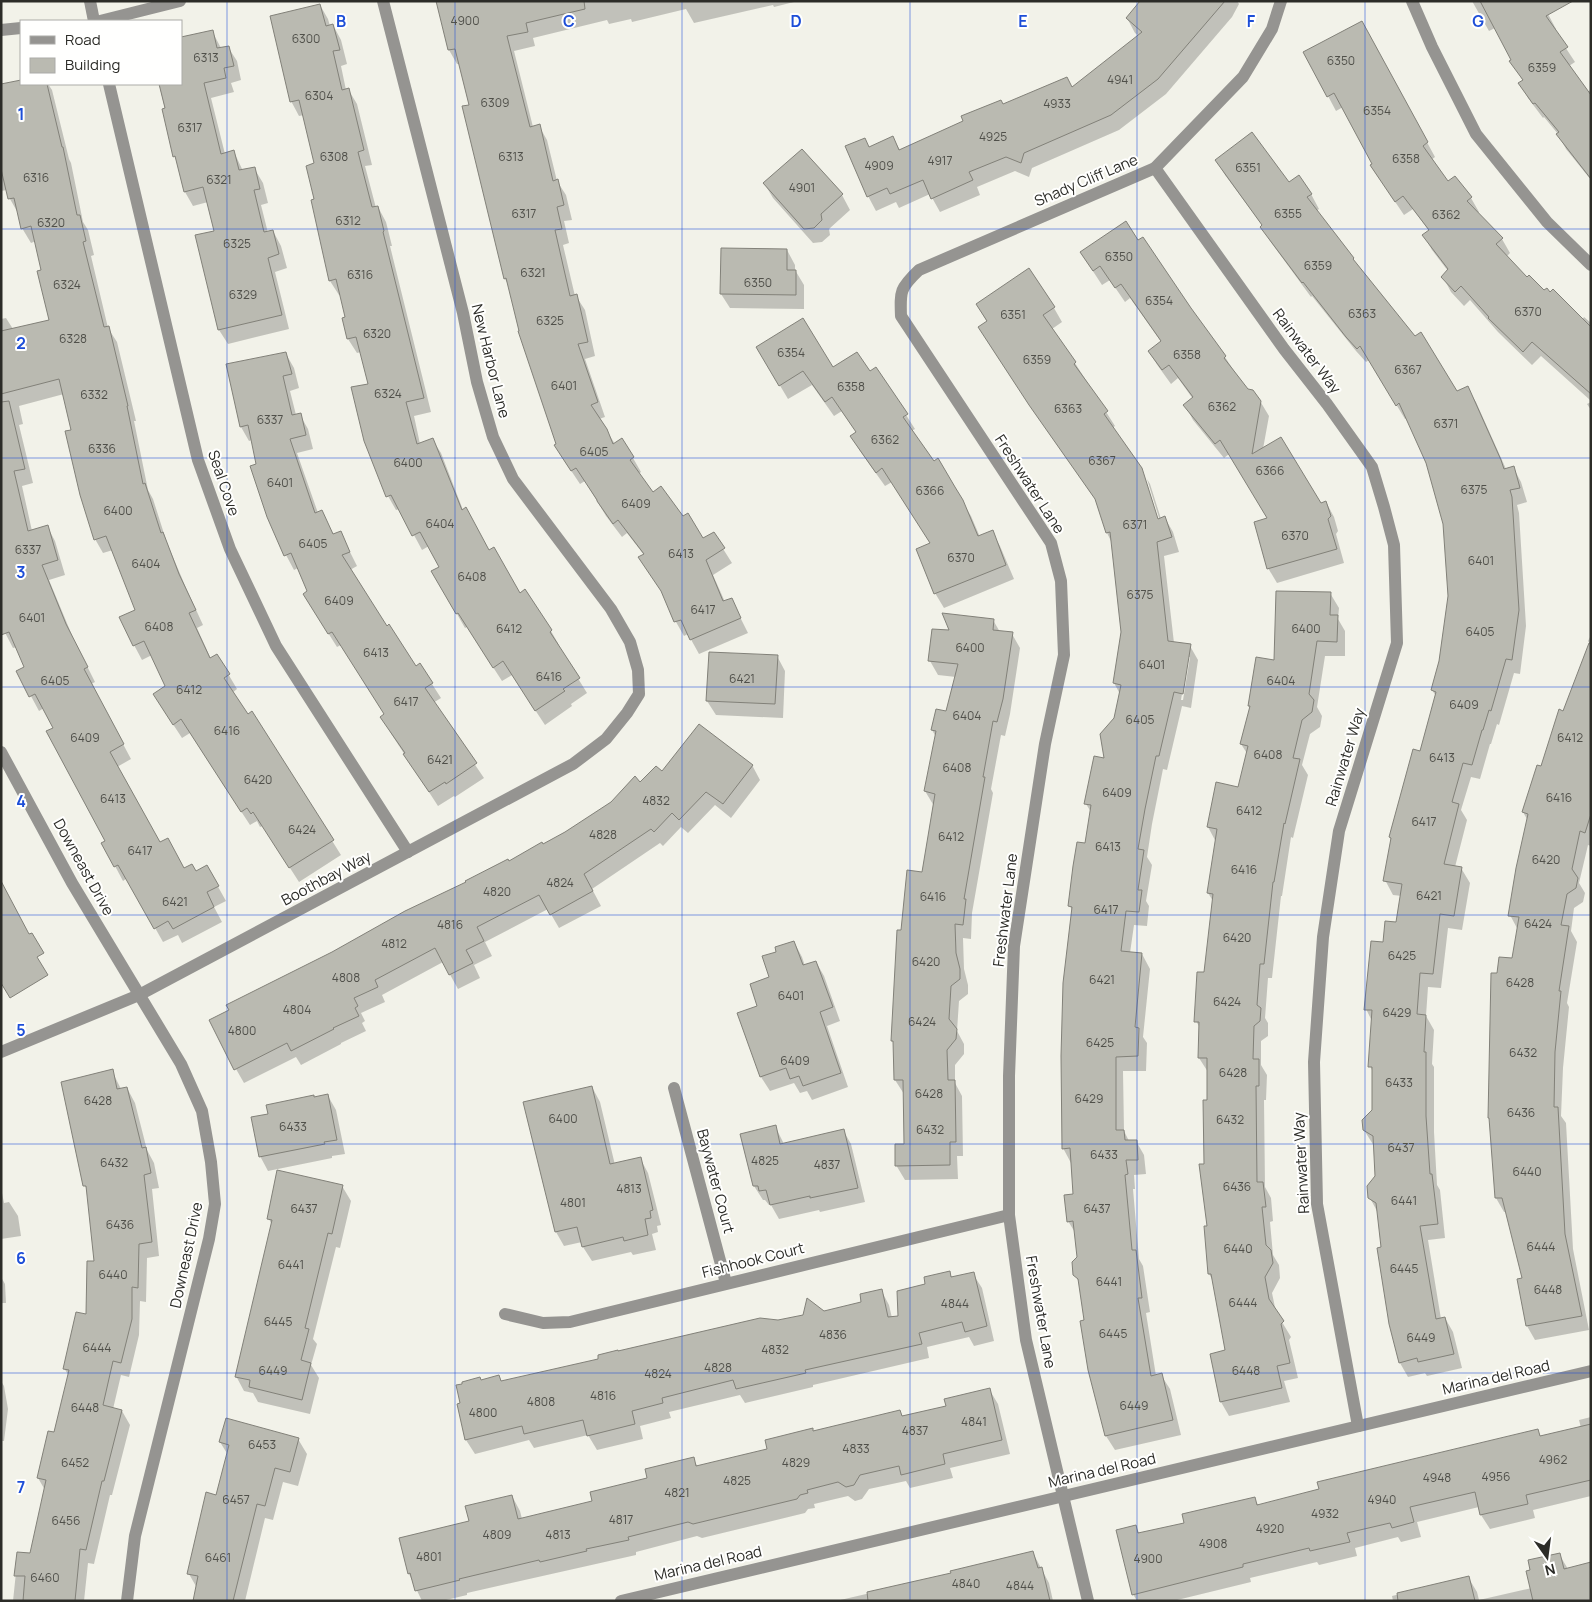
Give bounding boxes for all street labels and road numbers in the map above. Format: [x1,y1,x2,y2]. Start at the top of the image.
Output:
street label: Shady Cliff Lane [1031,149,1141,211]
street label: New Harbor Lane [467,302,515,421]
street label: Rainwater Way [1268,304,1346,398]
street label: Freshwater Lane [990,430,1070,538]
street label: Seal Cove [203,447,245,519]
street label: Rainwater Way [1320,705,1370,809]
street label: Downeast Drive [49,815,119,919]
street label: Boothbay Way [278,846,375,910]
street label: Freshwater Lane [988,852,1022,968]
street label: Rainwater Way [1288,1112,1314,1214]
street label: Baywater Court [692,1127,740,1235]
street label: Downeast Drive [165,1200,208,1310]
street label: Fishhook Court [700,1237,806,1283]
street label: Freshwater Lane [1021,1254,1061,1370]
street label: Marina del Road [1440,1354,1552,1400]
street label: Marina del Road [1046,1447,1158,1493]
street label: Marina del Road [652,1540,764,1586]

